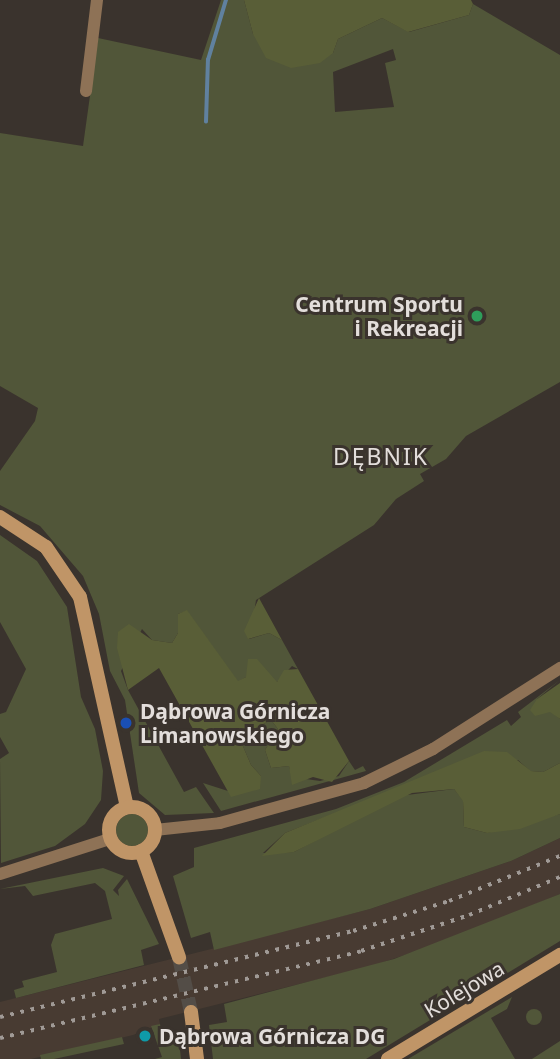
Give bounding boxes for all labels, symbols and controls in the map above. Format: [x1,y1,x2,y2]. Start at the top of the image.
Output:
place label: Centrum Sportu i Rekreacji [295,291,463,341]
marker: Centrum Sportu i Rekreacji [469,308,485,324]
district label: DĘBNIK [334,442,428,470]
place label: Dąbrowa Górnicza Limanowskiego [140,698,330,748]
marker: Dąbrowa Górnicza Limanowskiego [118,715,134,731]
street label: Kolejowa [419,955,509,1023]
place label: Dąbrowa Górnicza DG [159,1023,385,1049]
marker: Dąbrowa Górnicza DG [137,1028,153,1044]

